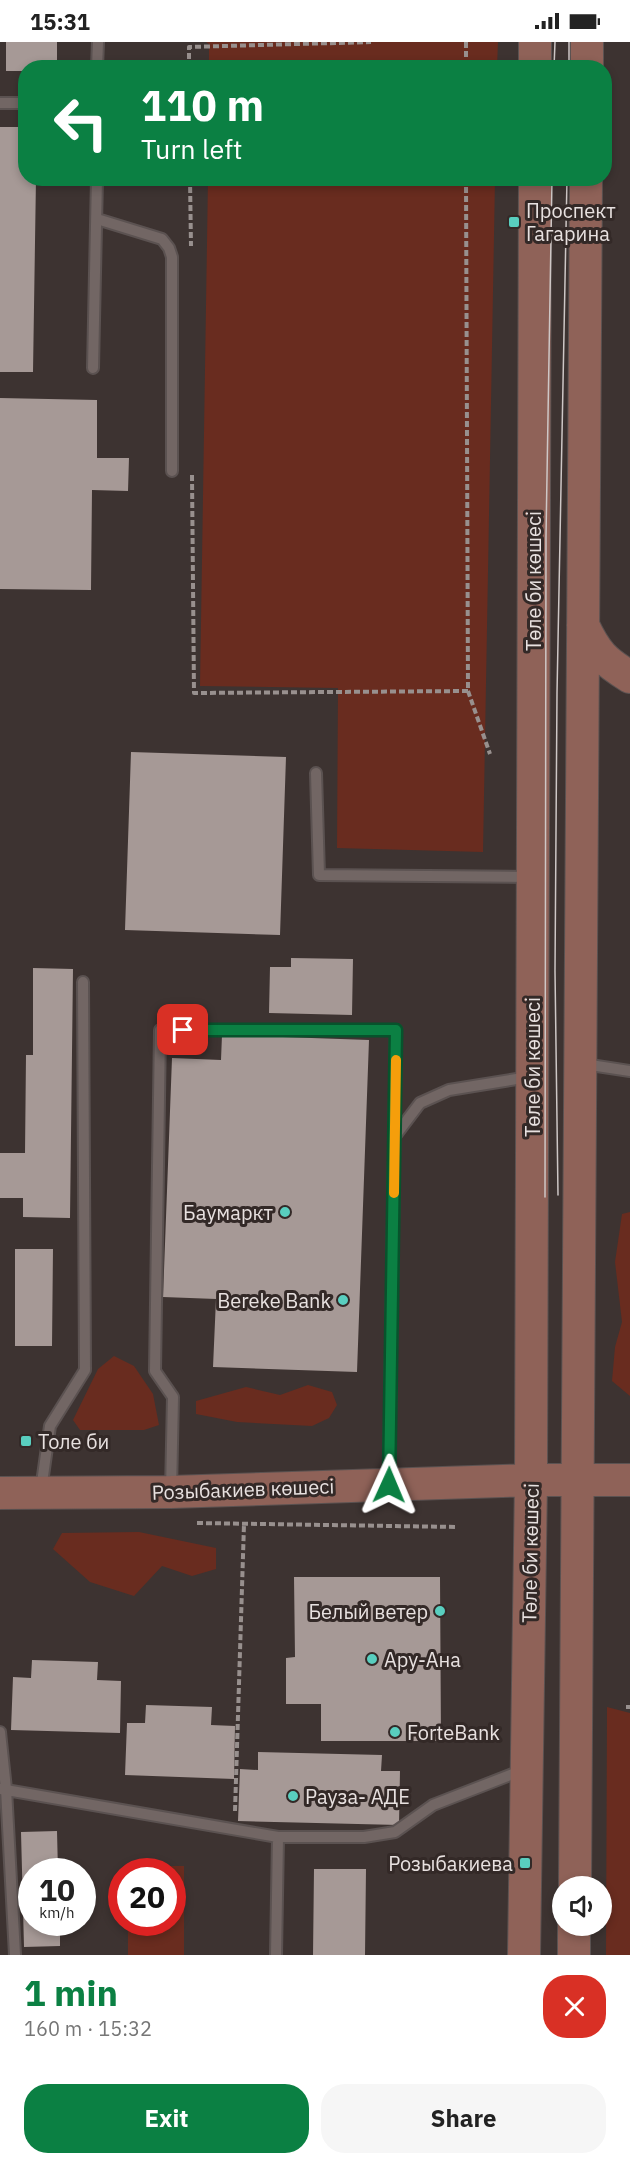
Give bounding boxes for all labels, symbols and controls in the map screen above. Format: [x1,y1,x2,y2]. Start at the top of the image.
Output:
text: 15:31 [30,7,90,36]
text: 110 m [141,78,264,133]
icon: left [42,84,120,162]
text: Turn left [141,131,242,166]
place label: Проспект Гагарина [526,197,616,247]
marker: Проспект Гагарина [507,215,521,229]
street label: Төле би көшесі [520,511,547,651]
street label: Төле би көшесі [519,997,546,1137]
pin [157,1004,208,1055]
icon: arrive [166,1013,199,1046]
place label: Баумаркт [183,1199,274,1226]
marker: Баумаркт [278,1205,292,1219]
place label: Bereke Bank [217,1287,331,1314]
marker: Bereke Bank [336,1293,350,1307]
place label: Толе би [38,1428,109,1455]
marker: Толе би [19,1434,33,1448]
position arrow [357,1453,421,1517]
street label: Розыбакиев көшесі [151,1472,335,1506]
street label: Төле би көшесі [515,1483,545,1623]
place label: Белый ветер [308,1598,428,1625]
marker: Белый ветер [433,1604,447,1618]
place label: Ару-Ана [384,1646,461,1673]
marker: Ару-Ана [365,1652,379,1666]
place label: ForteBank [407,1719,500,1746]
marker: ForteBank [388,1725,402,1739]
place label: Рауза- АДЕ [305,1783,410,1810]
marker: Рауза- АДЕ [286,1789,300,1803]
place label: Розыбакиева [388,1850,513,1877]
marker: Розыбакиева [518,1856,532,1870]
speed limit sign: 20 [108,1858,186,1936]
text: 10 [39,1870,75,1909]
map controls [552,1876,612,1936]
button: sound [552,1876,612,1936]
text: km/h [39,1903,75,1922]
text: 1 min [24,1969,118,2016]
button: close [543,1975,606,2038]
text: 160 m · 15:32 [24,2015,152,2042]
button: Exit [24,2084,309,2153]
button: Share [321,2084,606,2153]

